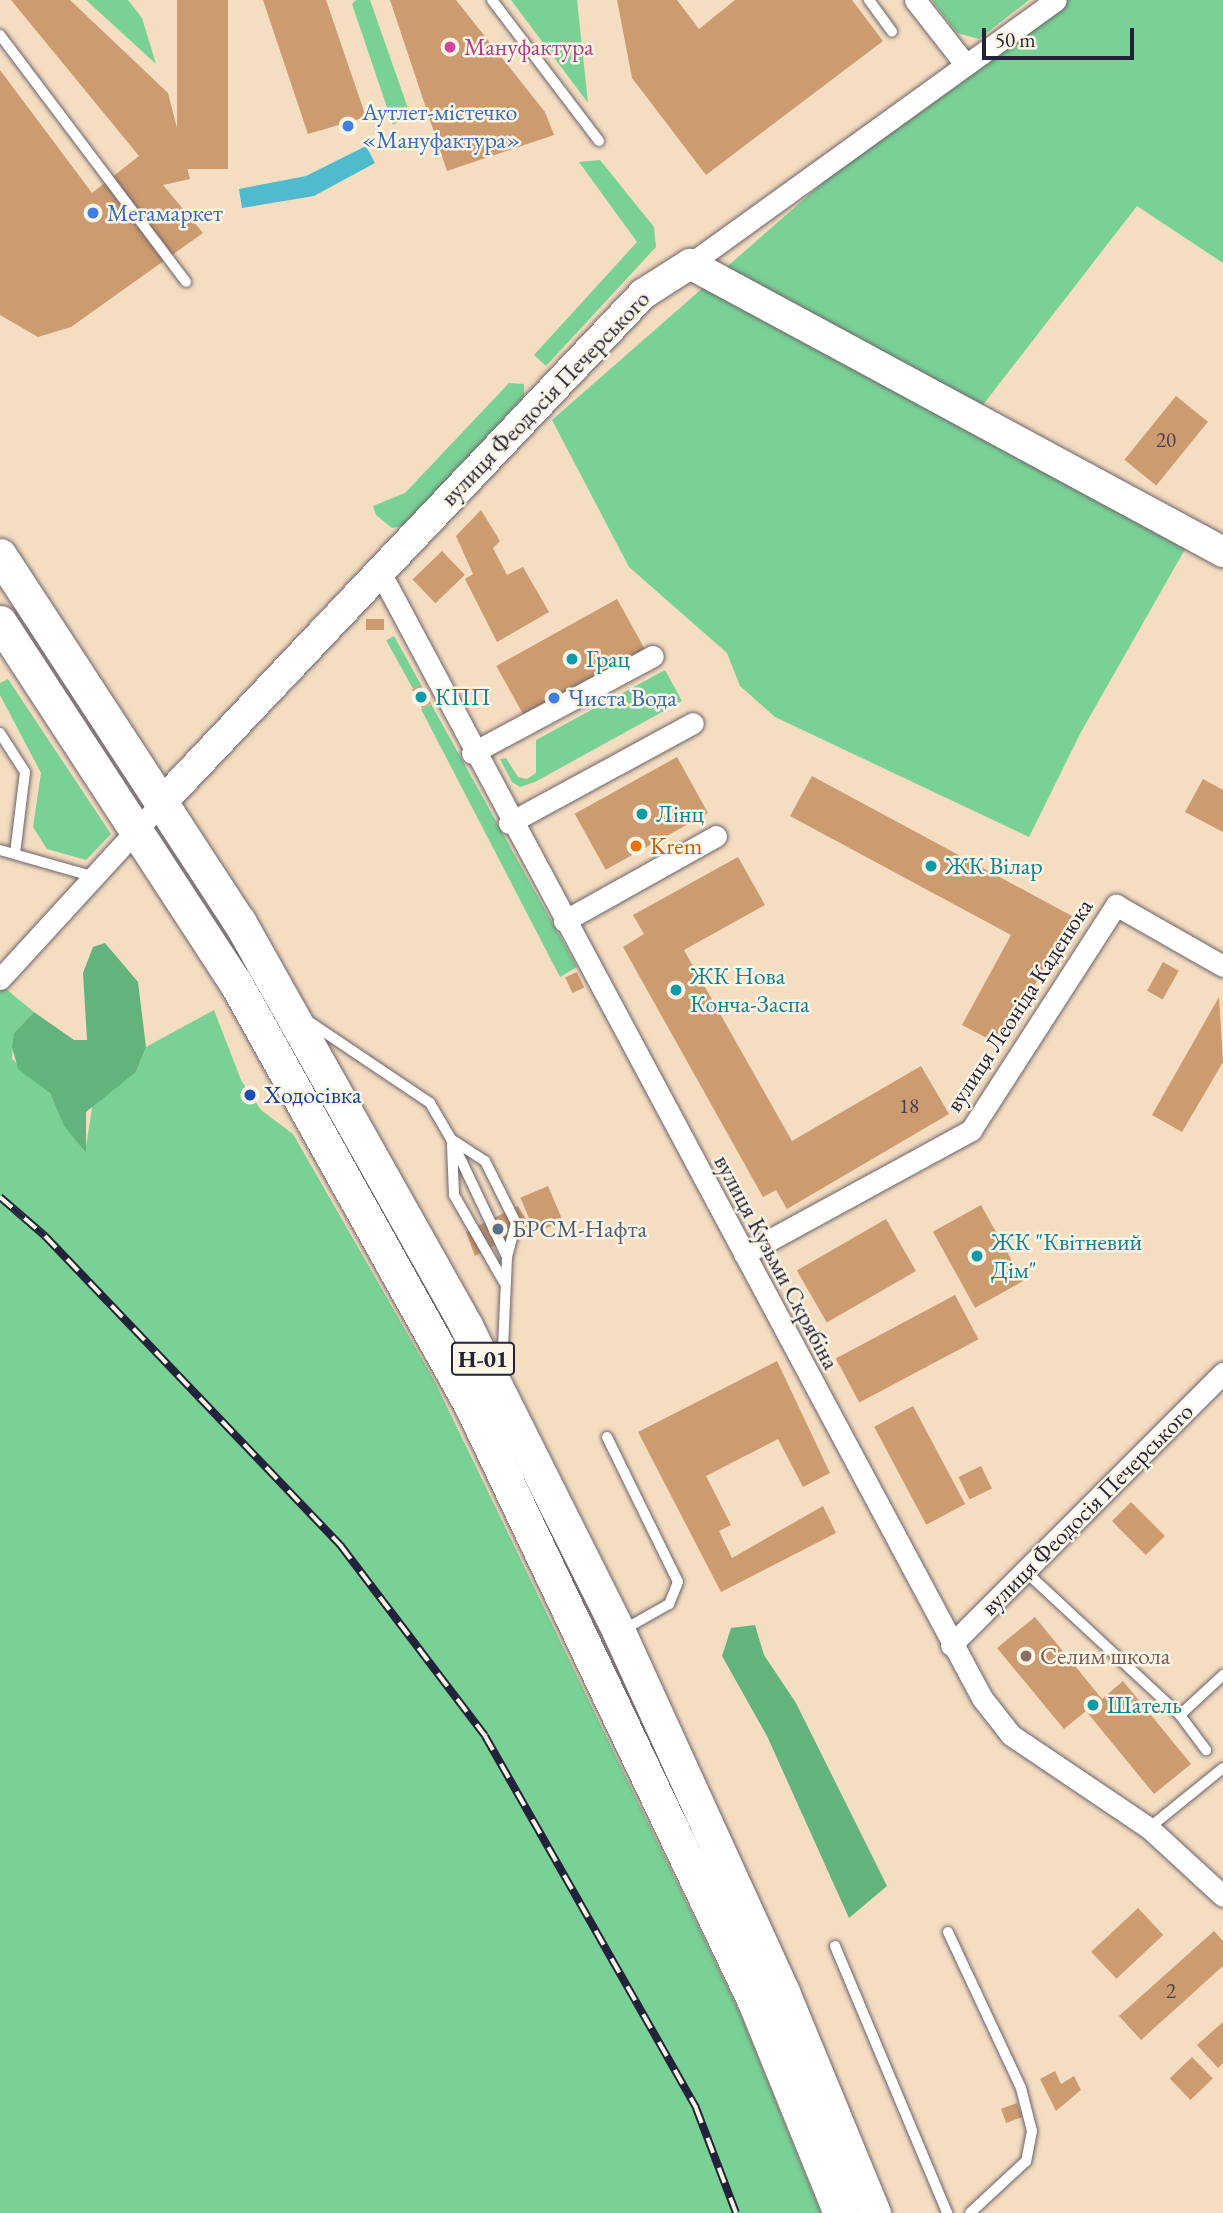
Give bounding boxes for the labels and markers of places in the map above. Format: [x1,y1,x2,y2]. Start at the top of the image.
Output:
place label: Мануфактура [464,33,594,61]
marker: Мануфактура [442,39,458,55]
place label: Аутлет-містечко «Мануфактура» [362,98,520,154]
marker: Аутлет-містечко «Мануфактура» [340,118,356,134]
place label: Мегамаркет [107,199,223,227]
marker: Мегамаркет [85,205,101,221]
place label: Грац [586,645,630,673]
marker: Грац [564,651,580,667]
place label: КПП [435,683,491,711]
place label: Чиста Вода [568,684,677,712]
marker: КПП [413,689,429,705]
marker: Чиста Вода [546,690,562,706]
place label: Лінц [656,800,704,828]
marker: Лінц [634,806,650,822]
place label: Krem [650,832,702,860]
marker: Krem [628,838,644,854]
place label: ЖК Вілар [945,852,1043,880]
marker: ЖК Вілар [923,858,939,874]
place label: ЖК Нова Конча-Заспа [690,962,810,1018]
marker: ЖК Нова Конча-Заспа [668,982,684,998]
place label: Ходосівка [264,1081,362,1109]
marker: Ходосівка [242,1087,258,1103]
place label: БРСМ-Нафта [512,1215,647,1243]
marker: БРСМ-Нафта [490,1221,506,1237]
place label: ЖК "Квітневий Дім" [991,1228,1142,1284]
marker: ЖК "Квітневий Дім" [969,1248,985,1264]
place label: Селим школа [1040,1642,1170,1670]
marker: Селим школа [1018,1648,1034,1664]
place label: Шатель [1107,1691,1182,1719]
marker: Шатель [1085,1697,1101,1713]

